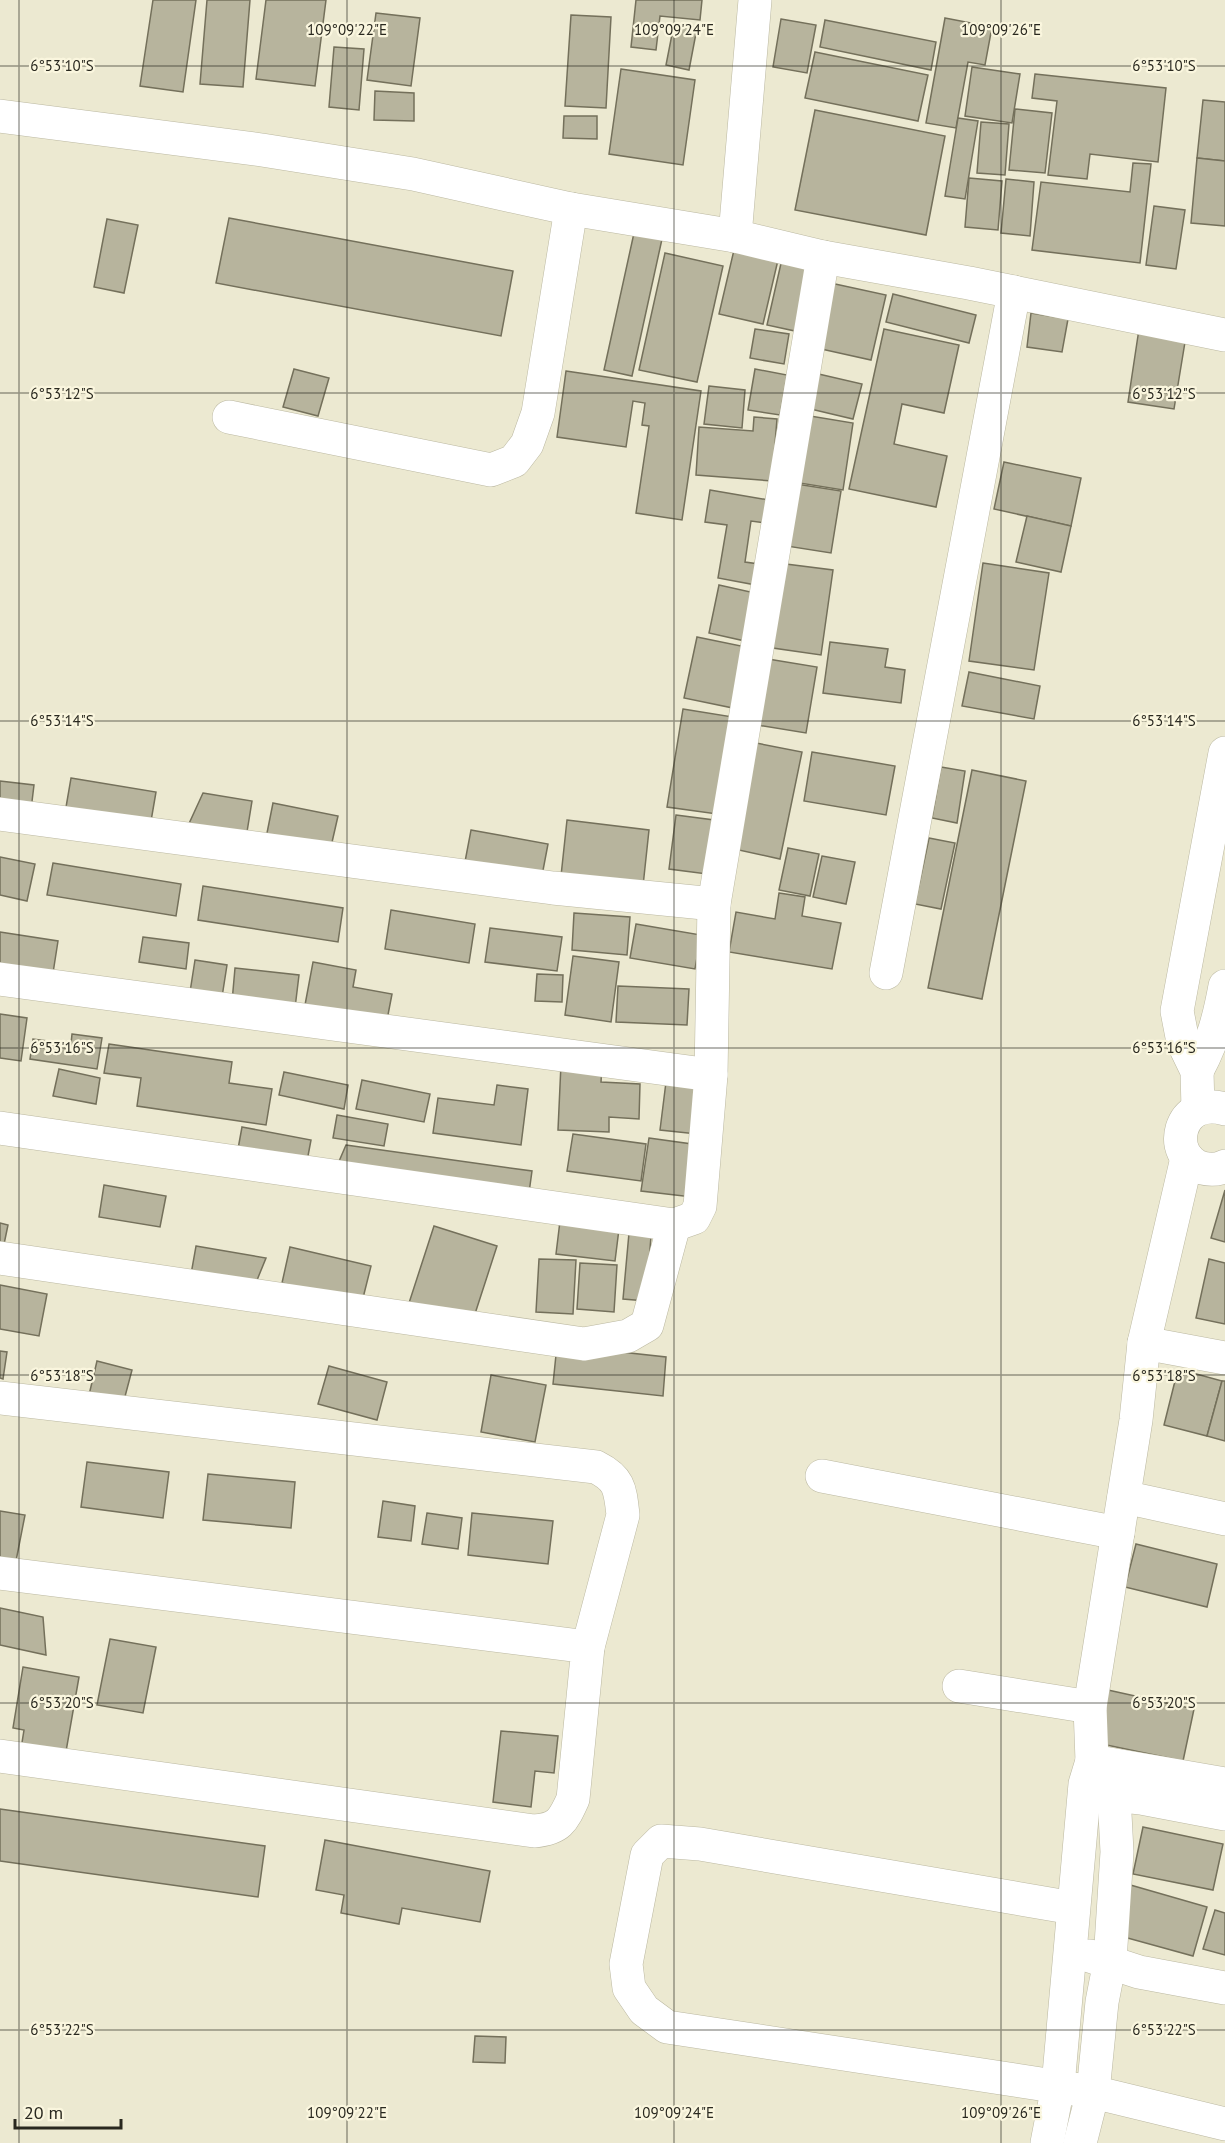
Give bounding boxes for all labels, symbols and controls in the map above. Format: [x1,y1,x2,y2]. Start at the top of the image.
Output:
text: 109°09'22"E [307,20,387,39]
text: 109°09'24"E [634,20,714,39]
text: 109°09'26"E [961,20,1041,39]
text: 6°53'10"S [30,56,94,75]
text: 6°53'10"S [1132,56,1196,75]
text: 6°53'12"S [30,384,94,403]
text: 6°53'12"S [1132,384,1196,403]
text: 6°53'14"S [30,711,94,730]
text: 6°53'14"S [1132,711,1196,730]
text: 6°53'16"S [30,1038,94,1057]
text: 6°53'16"S [1132,1038,1196,1057]
text: 6°53'18"S [30,1366,94,1385]
text: 6°53'18"S [1132,1366,1196,1385]
text: 6°53'20"S [30,1693,94,1712]
text: 6°53'20"S [1132,1693,1196,1712]
text: 6°53'22"S [30,2020,94,2039]
text: 6°53'22"S [1132,2020,1196,2039]
scale bar [15,2092,122,2130]
text: 20 m [24,2101,63,2124]
text: 109°09'22"E [307,2103,387,2122]
text: 109°09'24"E [634,2103,714,2122]
text: 109°09'26"E [961,2103,1041,2122]

